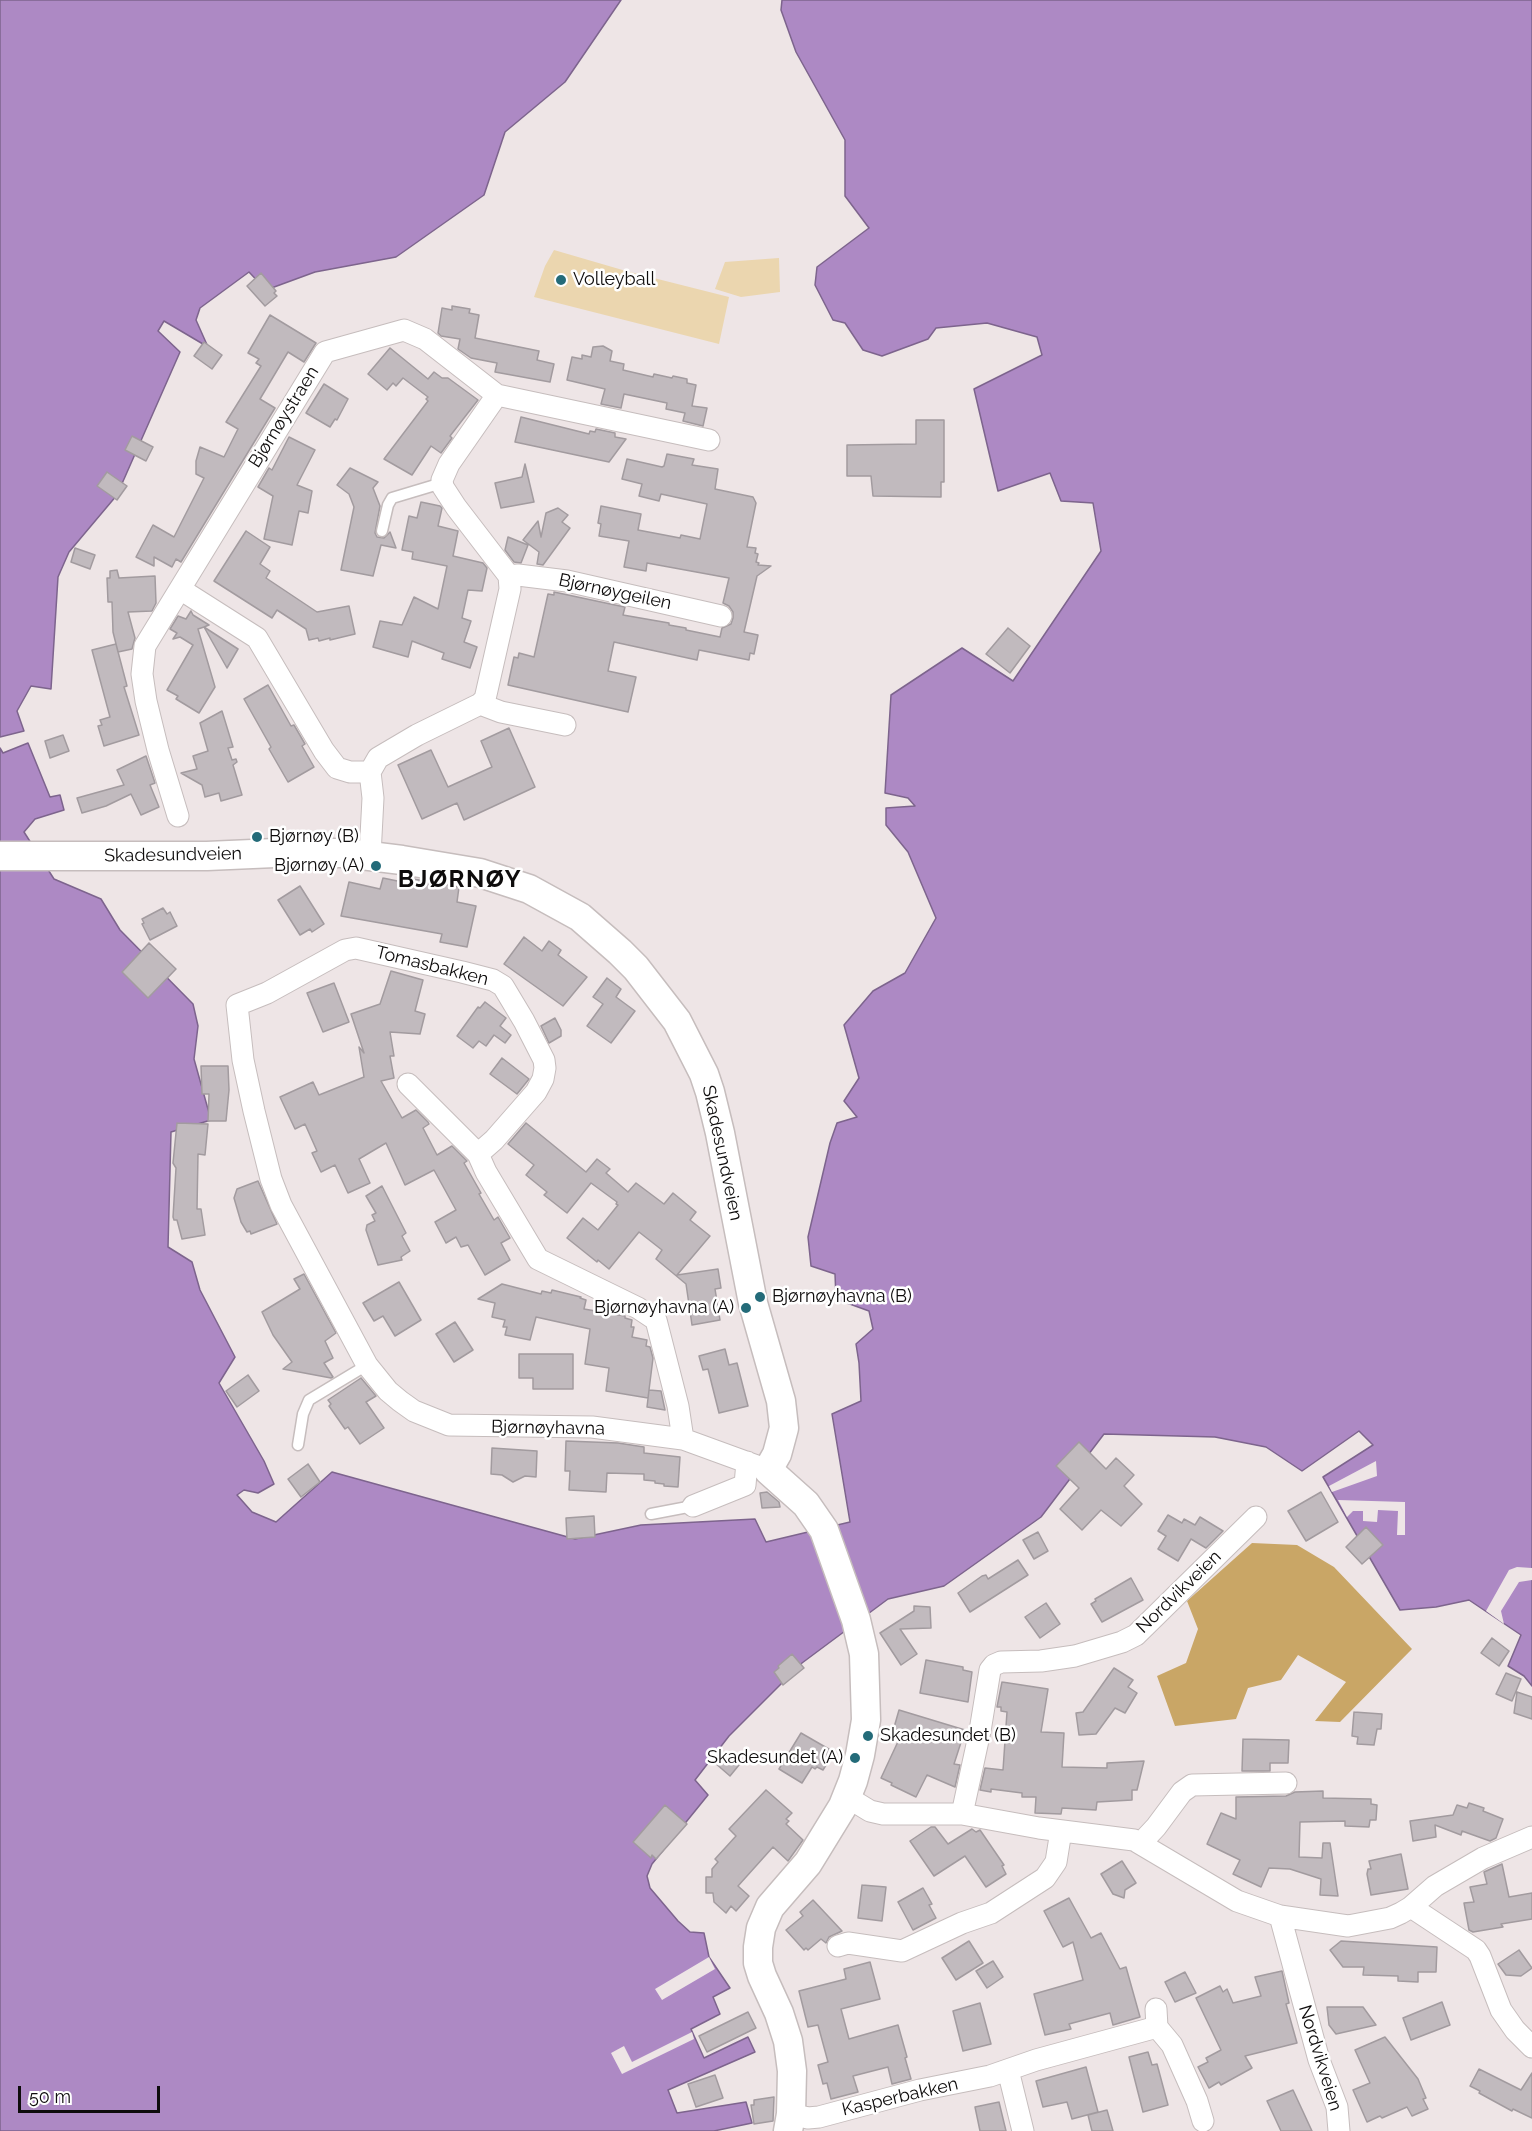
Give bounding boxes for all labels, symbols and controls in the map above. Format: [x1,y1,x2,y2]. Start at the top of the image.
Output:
place label: Volleyball [573,269,655,291]
marker: Volleyball [554,273,568,287]
street label: Bjørnøystraen [244,362,324,472]
street label: Bjørnøygeilen [557,569,673,615]
place label: Bjørnøy (B) [269,826,359,848]
marker: Bjørnøy (B) [250,830,264,844]
street label: Skadesundveien [104,843,242,867]
place label: Bjørnøy (A) [274,855,364,877]
marker: Bjørnøy (A) [369,859,383,873]
district label: BJØRNØY [398,866,522,894]
street label: Tomasbakken [373,942,491,990]
street label: Skadesundveien [697,1083,747,1223]
place label: Bjørnøyhavna (B) [772,1286,912,1308]
marker: Bjørnøyhavna (B) [753,1290,767,1304]
place label: Bjørnøyhavna (A) [594,1297,734,1319]
marker: Bjørnøyhavna (A) [739,1301,753,1315]
street label: Bjørnøyhavna [491,1416,605,1440]
street label: Nordvikveien [1132,1546,1226,1638]
place label: Skadesundet (B) [880,1725,1016,1747]
marker: Skadesundet (B) [861,1729,875,1743]
place label: Skadesundet (A) [707,1747,843,1769]
marker: Skadesundet (A) [848,1751,862,1765]
street label: Nordvikveien [1294,2002,1346,2114]
street label: Kasperbakken [840,2073,960,2121]
scale bar [21,2074,164,2112]
text: 50 m [29,2086,71,2107]

